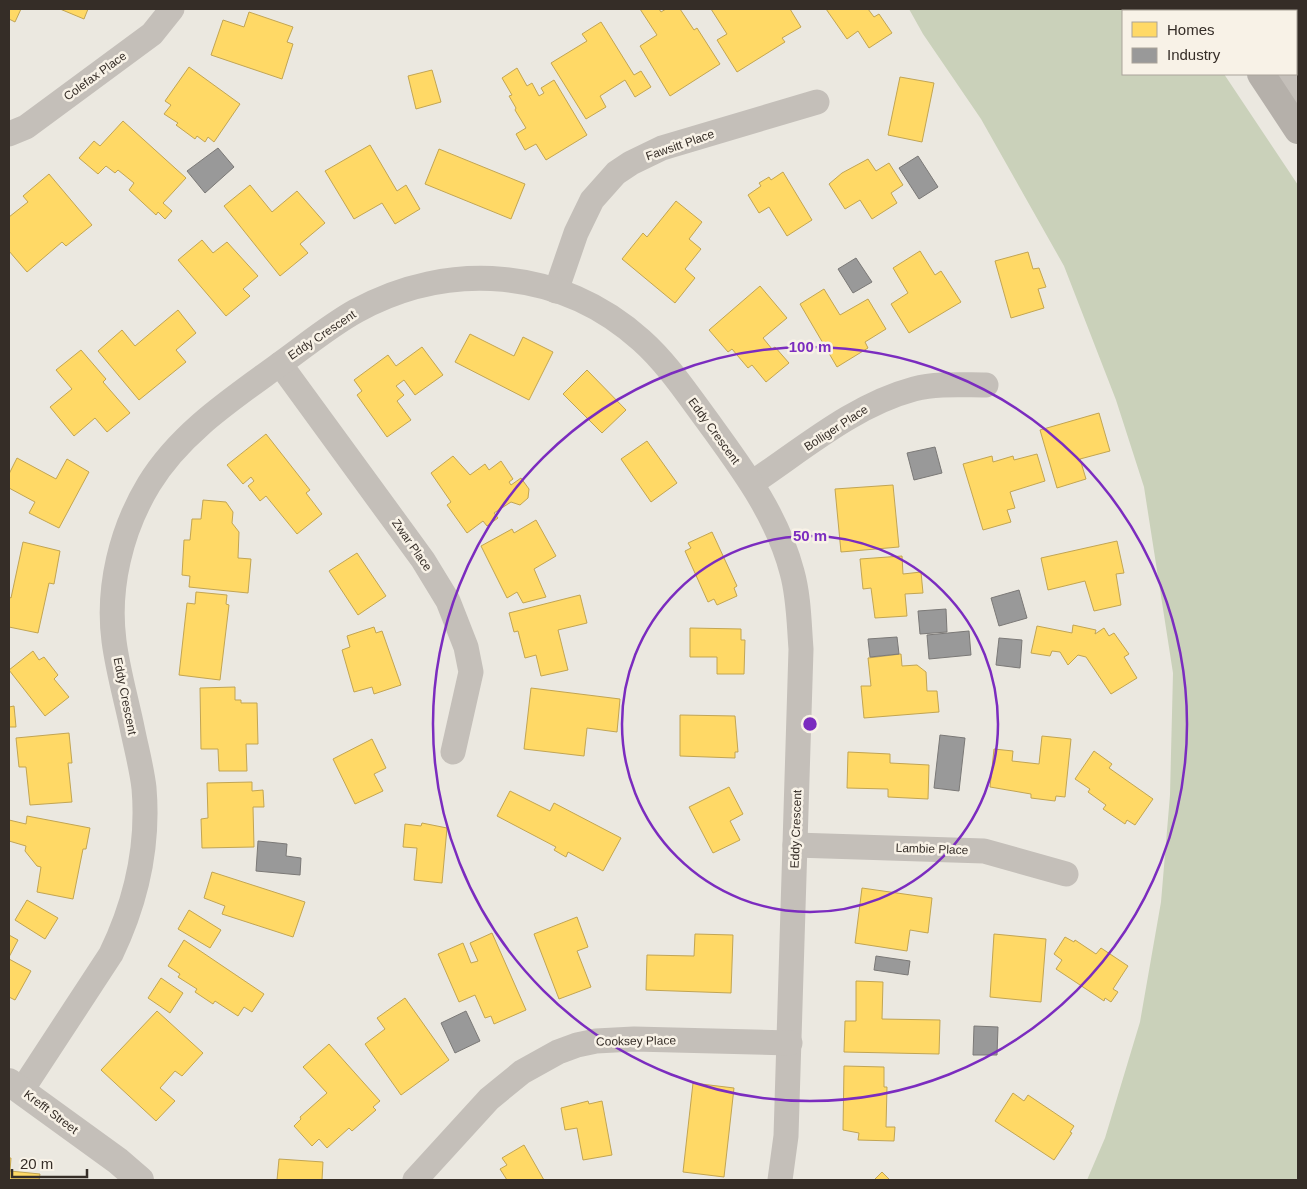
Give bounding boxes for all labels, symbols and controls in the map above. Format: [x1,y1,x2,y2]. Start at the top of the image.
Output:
legend [1122,10,1297,75]
text: Homes [1167,21,1215,38]
text: Industry [1167,46,1221,63]
street label: Colefax Place [61,48,129,103]
street label: Fawsitt Place [644,127,716,163]
street label: Eddy Crescent [285,307,359,363]
text: 100 m [789,338,831,355]
street label: Eddy Crescent [685,395,743,467]
street label: Bolliger Place [801,402,871,454]
street label: Zwar Place [389,516,435,574]
text: 50 m [793,527,827,544]
street label: Eddy Crescent [111,656,140,737]
centre of rings [801,715,819,733]
street label: Eddy Crescent [788,789,804,869]
street label: Lambie Place [895,841,969,857]
street label: Cooksey Place [596,1033,676,1049]
street label: Krefft Street [21,1087,81,1137]
scale bar [12,1146,88,1178]
text: 20 m [20,1155,53,1172]

